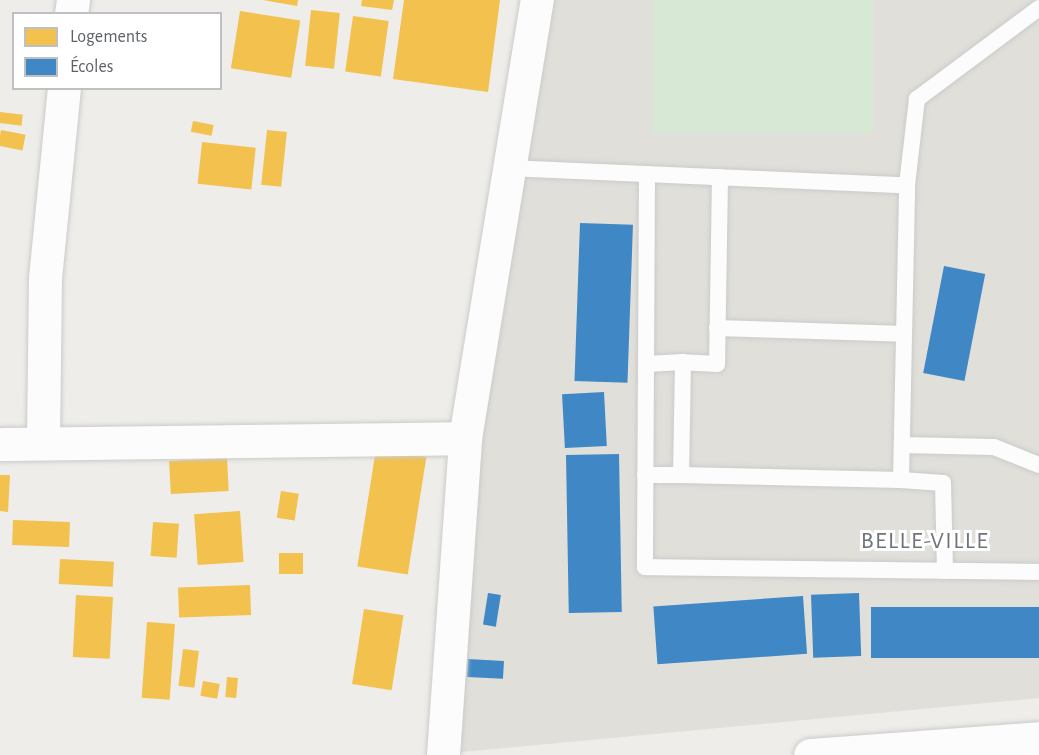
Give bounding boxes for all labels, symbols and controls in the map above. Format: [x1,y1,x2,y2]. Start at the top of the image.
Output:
legend [12,12,222,90]
text: Logements [70,28,148,46]
text: Écoles [70,58,113,76]
district label: BELLE-VILLE [861,528,989,556]

